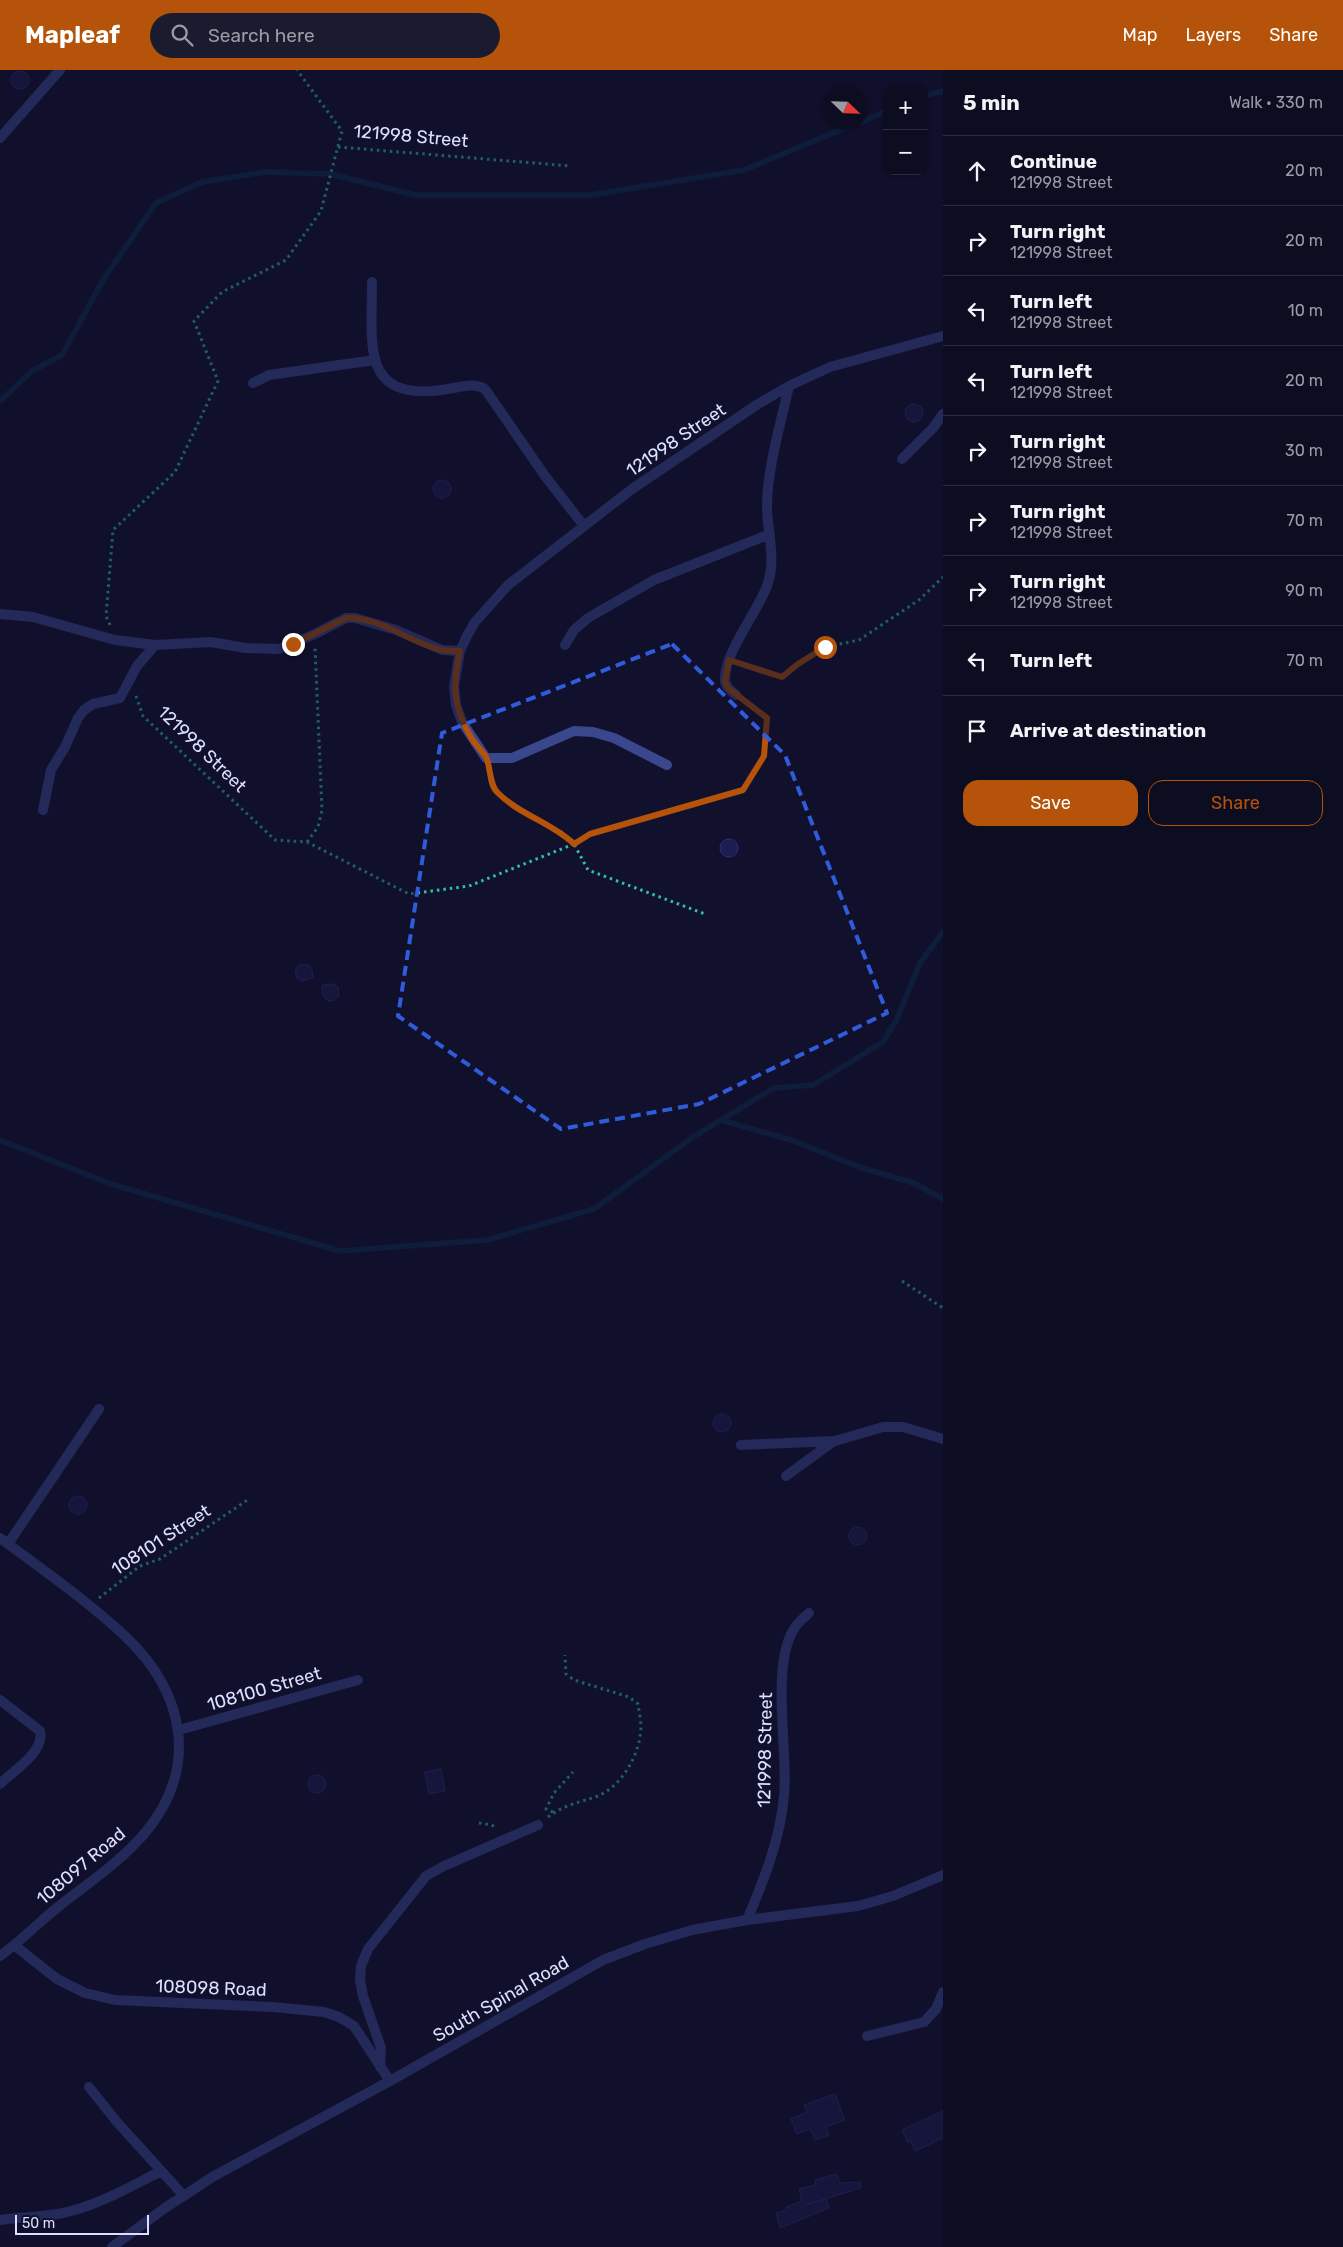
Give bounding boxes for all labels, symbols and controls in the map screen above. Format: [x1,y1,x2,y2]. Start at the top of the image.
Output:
search box [150,13,500,58]
text: Mapleaf [25,21,120,49]
icon: search [168,21,196,49]
text: Search here [208,24,315,47]
text: Map [1123,24,1158,46]
text: Layers [1186,24,1241,46]
text: Share [1269,24,1318,46]
north arrow [823,85,868,130]
map controls [883,85,928,175]
button: + [883,85,928,130]
text: 5 min [963,90,1020,115]
text: Walk · 330 m [1229,93,1323,112]
street label: 121998 Street [353,120,469,152]
button: − [883,130,928,175]
text: Continue [1010,150,1097,173]
icon: ahead [963,157,991,185]
text: 20 m [1285,161,1323,180]
text: 121998 Street [1010,173,1112,192]
text: Turn right [1010,220,1105,243]
icon: right [963,227,991,255]
text: 20 m [1285,231,1323,250]
text: 121998 Street [1010,243,1112,262]
text: Turn left [1010,290,1092,313]
icon: left [963,297,991,325]
text: 10 m [1288,301,1323,320]
text: 121998 Street [1010,313,1112,332]
text: Turn left [1010,360,1092,383]
icon: left [963,367,991,395]
text: 20 m [1285,371,1323,390]
text: 121998 Street [1010,383,1112,402]
street label: 121998 Street [622,399,730,481]
text: Turn right [1010,430,1105,453]
icon: right [963,437,991,465]
text: 30 m [1285,441,1323,460]
text: 121998 Street [1010,453,1112,472]
text: Turn right [1010,500,1105,523]
icon: right [963,507,991,535]
text: 70 m [1286,511,1323,530]
text: 121998 Street [1010,523,1112,542]
text: Turn right [1010,570,1105,593]
icon: right [963,577,991,605]
text: 90 m [1285,581,1323,600]
text: 121998 Street [1010,593,1112,612]
route end [282,633,305,656]
route start [814,636,837,659]
icon: left [963,647,991,675]
text: Turn left [1010,649,1092,672]
text: 70 m [1286,651,1323,670]
street label: 121998 Street [153,701,251,797]
icon: arrive [963,717,991,745]
text: Arrive at destination [1010,719,1206,742]
button: Save [963,780,1138,826]
button: Share [1148,780,1323,826]
street label: 108101 Street [107,1500,215,1580]
street label: 108100 Street [204,1662,324,1716]
street label: 121998 Street [753,1692,777,1808]
street label: 108097 Road [32,1823,130,1909]
street label: South Spinal Road [429,1951,573,2047]
street label: 108098 Road [155,1975,267,2001]
scale bar [15,2212,149,2235]
text: 50 m [22,2215,55,2232]

